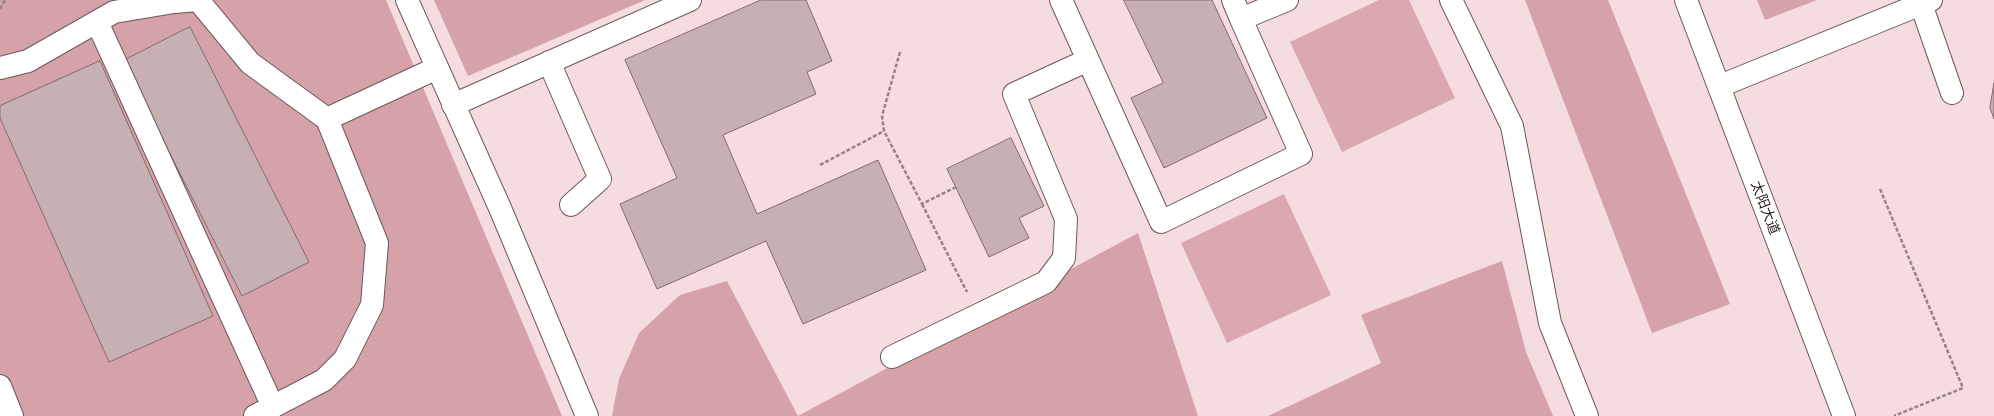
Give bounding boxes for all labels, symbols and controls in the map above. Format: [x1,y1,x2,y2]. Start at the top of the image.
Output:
street label: 太阳大道 [1747,179,1783,237]

